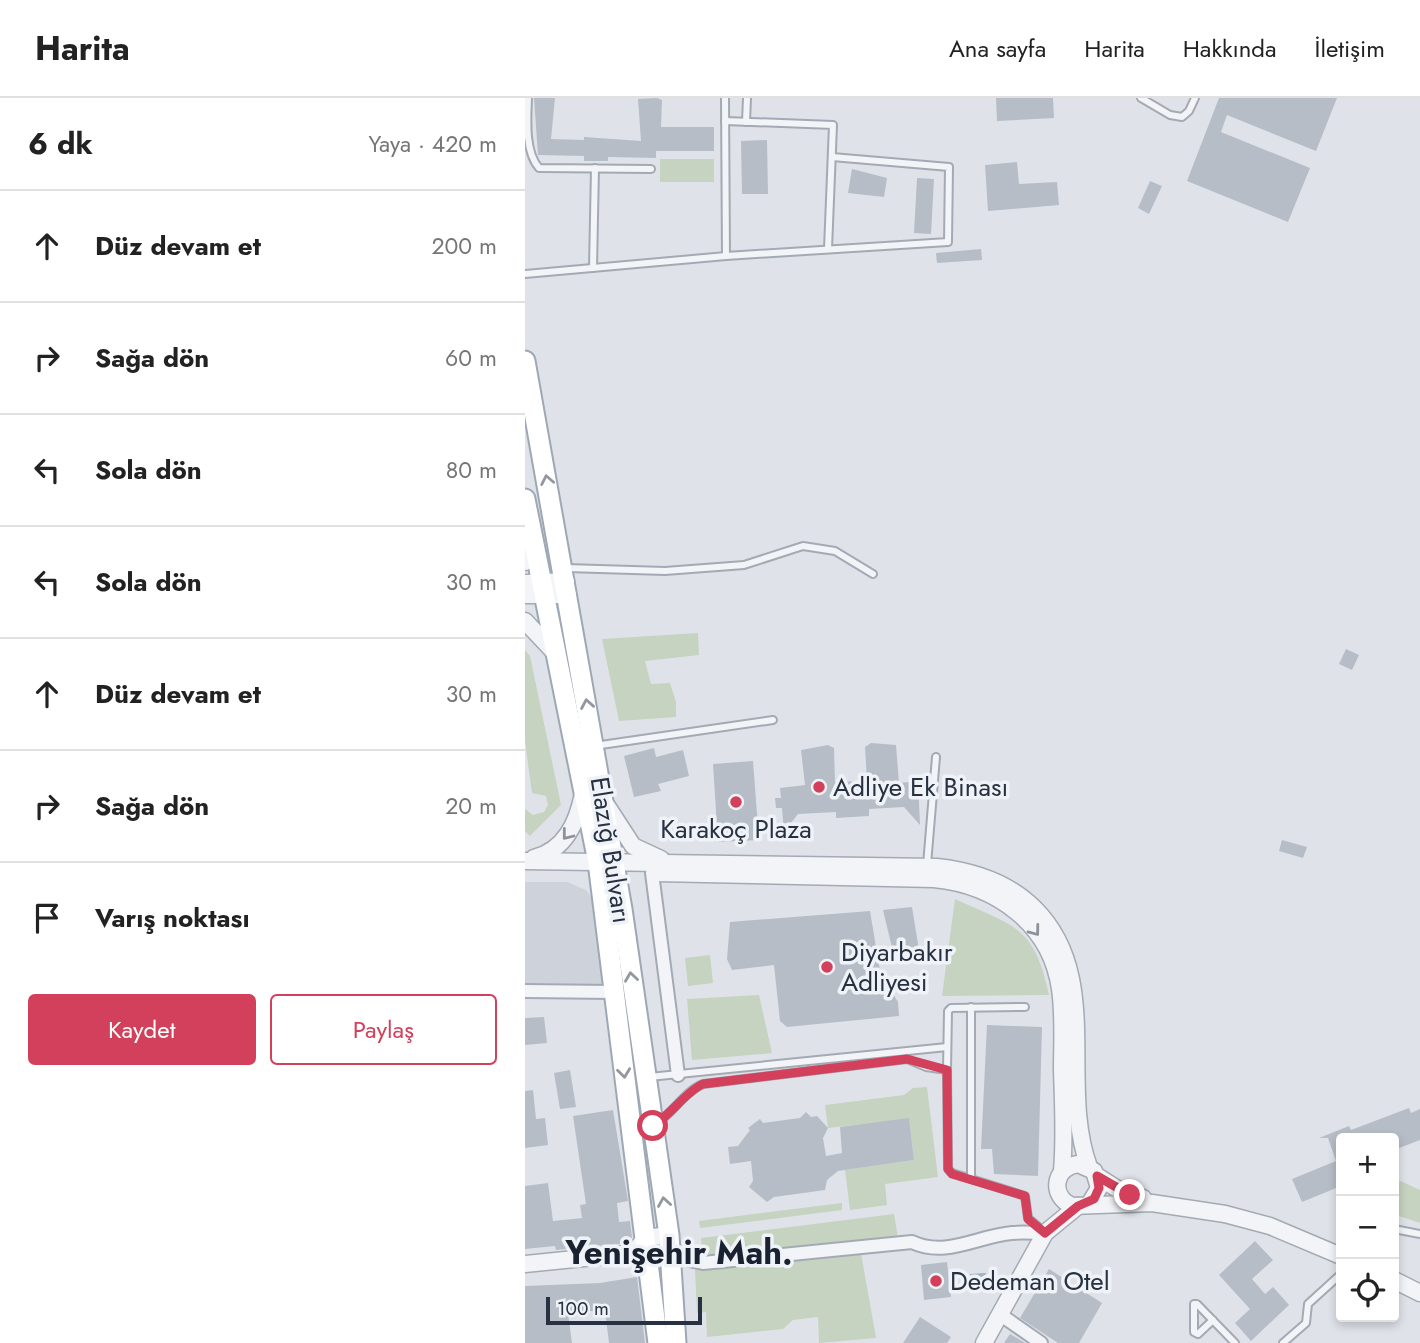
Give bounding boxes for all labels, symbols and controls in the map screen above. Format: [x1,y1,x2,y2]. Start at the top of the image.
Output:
text: Harita [35,25,130,72]
text: Ana sayfa [949,31,1046,66]
text: Harita [1084,31,1145,66]
text: Hakkında [1183,31,1277,66]
text: İletişim [1315,31,1385,66]
text: 6 dk [28,122,93,165]
text: Yaya · 420 m [368,127,497,161]
icon: ahead [28,227,66,265]
text: Düz devam et [95,227,261,265]
text: 200 m [431,229,497,263]
icon: right [28,339,66,377]
text: Sağa dön [95,339,209,377]
text: 60 m [445,341,497,375]
icon: left [28,451,66,489]
text: Sola dön [95,451,202,489]
text: 80 m [446,453,497,487]
one-way arrow [541,474,556,486]
icon: left [28,563,66,601]
text: Sola dön [95,563,202,601]
text: 30 m [446,565,497,599]
icon: ahead [28,675,66,713]
text: Düz devam et [95,675,261,713]
text: 30 m [446,677,497,711]
one-way arrow [580,698,595,710]
place label: Adliye Ek Binası [833,768,1008,806]
street label: Elazığ Bulvarı [581,774,641,926]
marker: Adliye Ek Binası [811,779,827,795]
icon: right [28,787,66,825]
text: Sağa dön [95,787,209,825]
text: 20 m [445,789,497,823]
marker: Karakoç Plaza [728,794,744,810]
place label: Karakoç Plaza [660,810,812,848]
one-way arrow [562,827,575,839]
icon: arrive [28,899,66,937]
text: Varış noktası [95,899,250,937]
one-way arrow [1027,923,1039,936]
place label: Diyarbakır Adliyesi [841,933,953,1001]
marker: Diyarbakır Adliyesi [819,959,835,975]
one-way arrow [623,971,638,983]
button: Kaydet [28,994,256,1065]
button: Paylaş [270,994,497,1065]
one-way arrow [616,1067,631,1079]
route start [637,1110,668,1141]
map controls [1336,1133,1399,1322]
button: + [1336,1133,1399,1196]
route end [1114,1179,1145,1210]
one-way arrow [657,1196,672,1208]
button: − [1336,1196,1399,1259]
district label: Yenişehir Mah. [564,1229,793,1276]
button: locate [1336,1259,1399,1322]
place label: Dedeman Otel [950,1262,1110,1300]
marker: Dedeman Otel [928,1273,944,1289]
scale bar [546,1294,702,1326]
text: 100 m [557,1295,609,1322]

